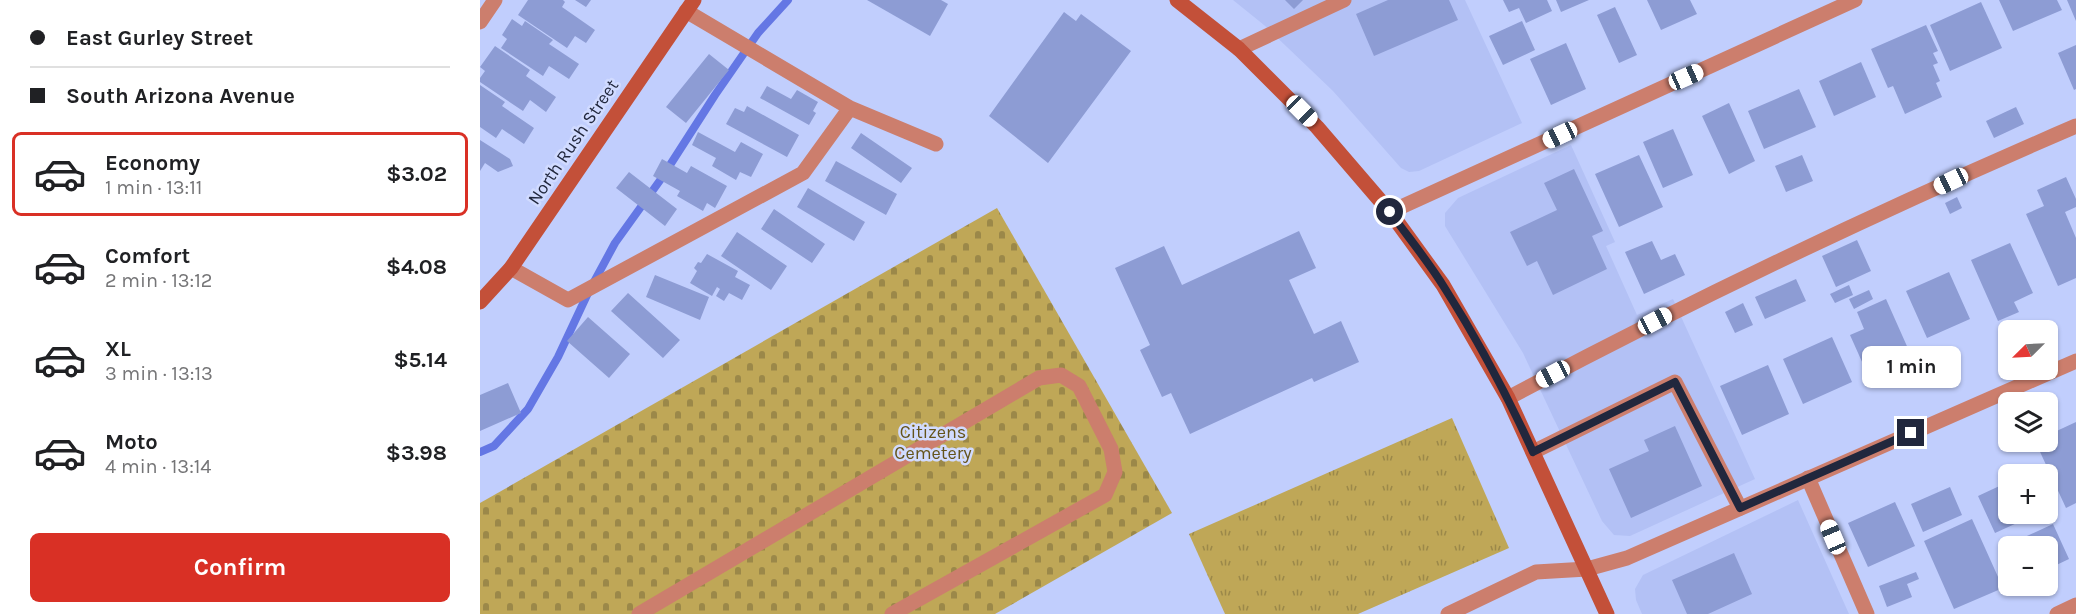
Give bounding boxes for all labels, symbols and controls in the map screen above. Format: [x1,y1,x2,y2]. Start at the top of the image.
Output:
text: East Gurley Street [66,25,253,51]
car [1666,61,1706,93]
street label: North Rush Street [523,75,623,209]
text: South Arizona Avenue [66,83,295,109]
car [1283,92,1321,130]
car [1540,119,1580,151]
icon: car [33,147,87,201]
text: Economy [105,150,200,176]
text: $3.02 [386,161,447,187]
car [1931,165,1971,197]
text: 1 min · 13:11 [105,176,202,199]
route start [1376,198,1403,225]
icon: car [33,240,87,294]
text: Comfort [105,243,190,269]
text: $4.08 [386,254,447,280]
text: 2 min · 13:12 [105,269,212,292]
car [1635,305,1675,337]
north arrow [1998,320,2058,380]
map controls [1998,320,2058,596]
icon: car [33,333,87,387]
text: XL [105,336,131,362]
callout: 1 min [1862,346,1960,388]
text: $5.14 [393,347,447,373]
text: 1 min [1886,355,1937,378]
car [1533,358,1573,390]
text: 3 min · 13:13 [105,362,213,385]
button: layers [1998,392,2058,452]
route end [1897,419,1924,446]
park label: Citizens Cemetery [894,421,972,464]
icon: car [33,426,87,480]
text: Moto [105,429,158,455]
text: $3.98 [386,440,447,466]
text: 4 min · 13:14 [105,455,212,478]
button: + [1998,464,2058,524]
car [1818,517,1848,557]
button: Confirm [30,533,450,602]
button: − [1998,536,2058,596]

